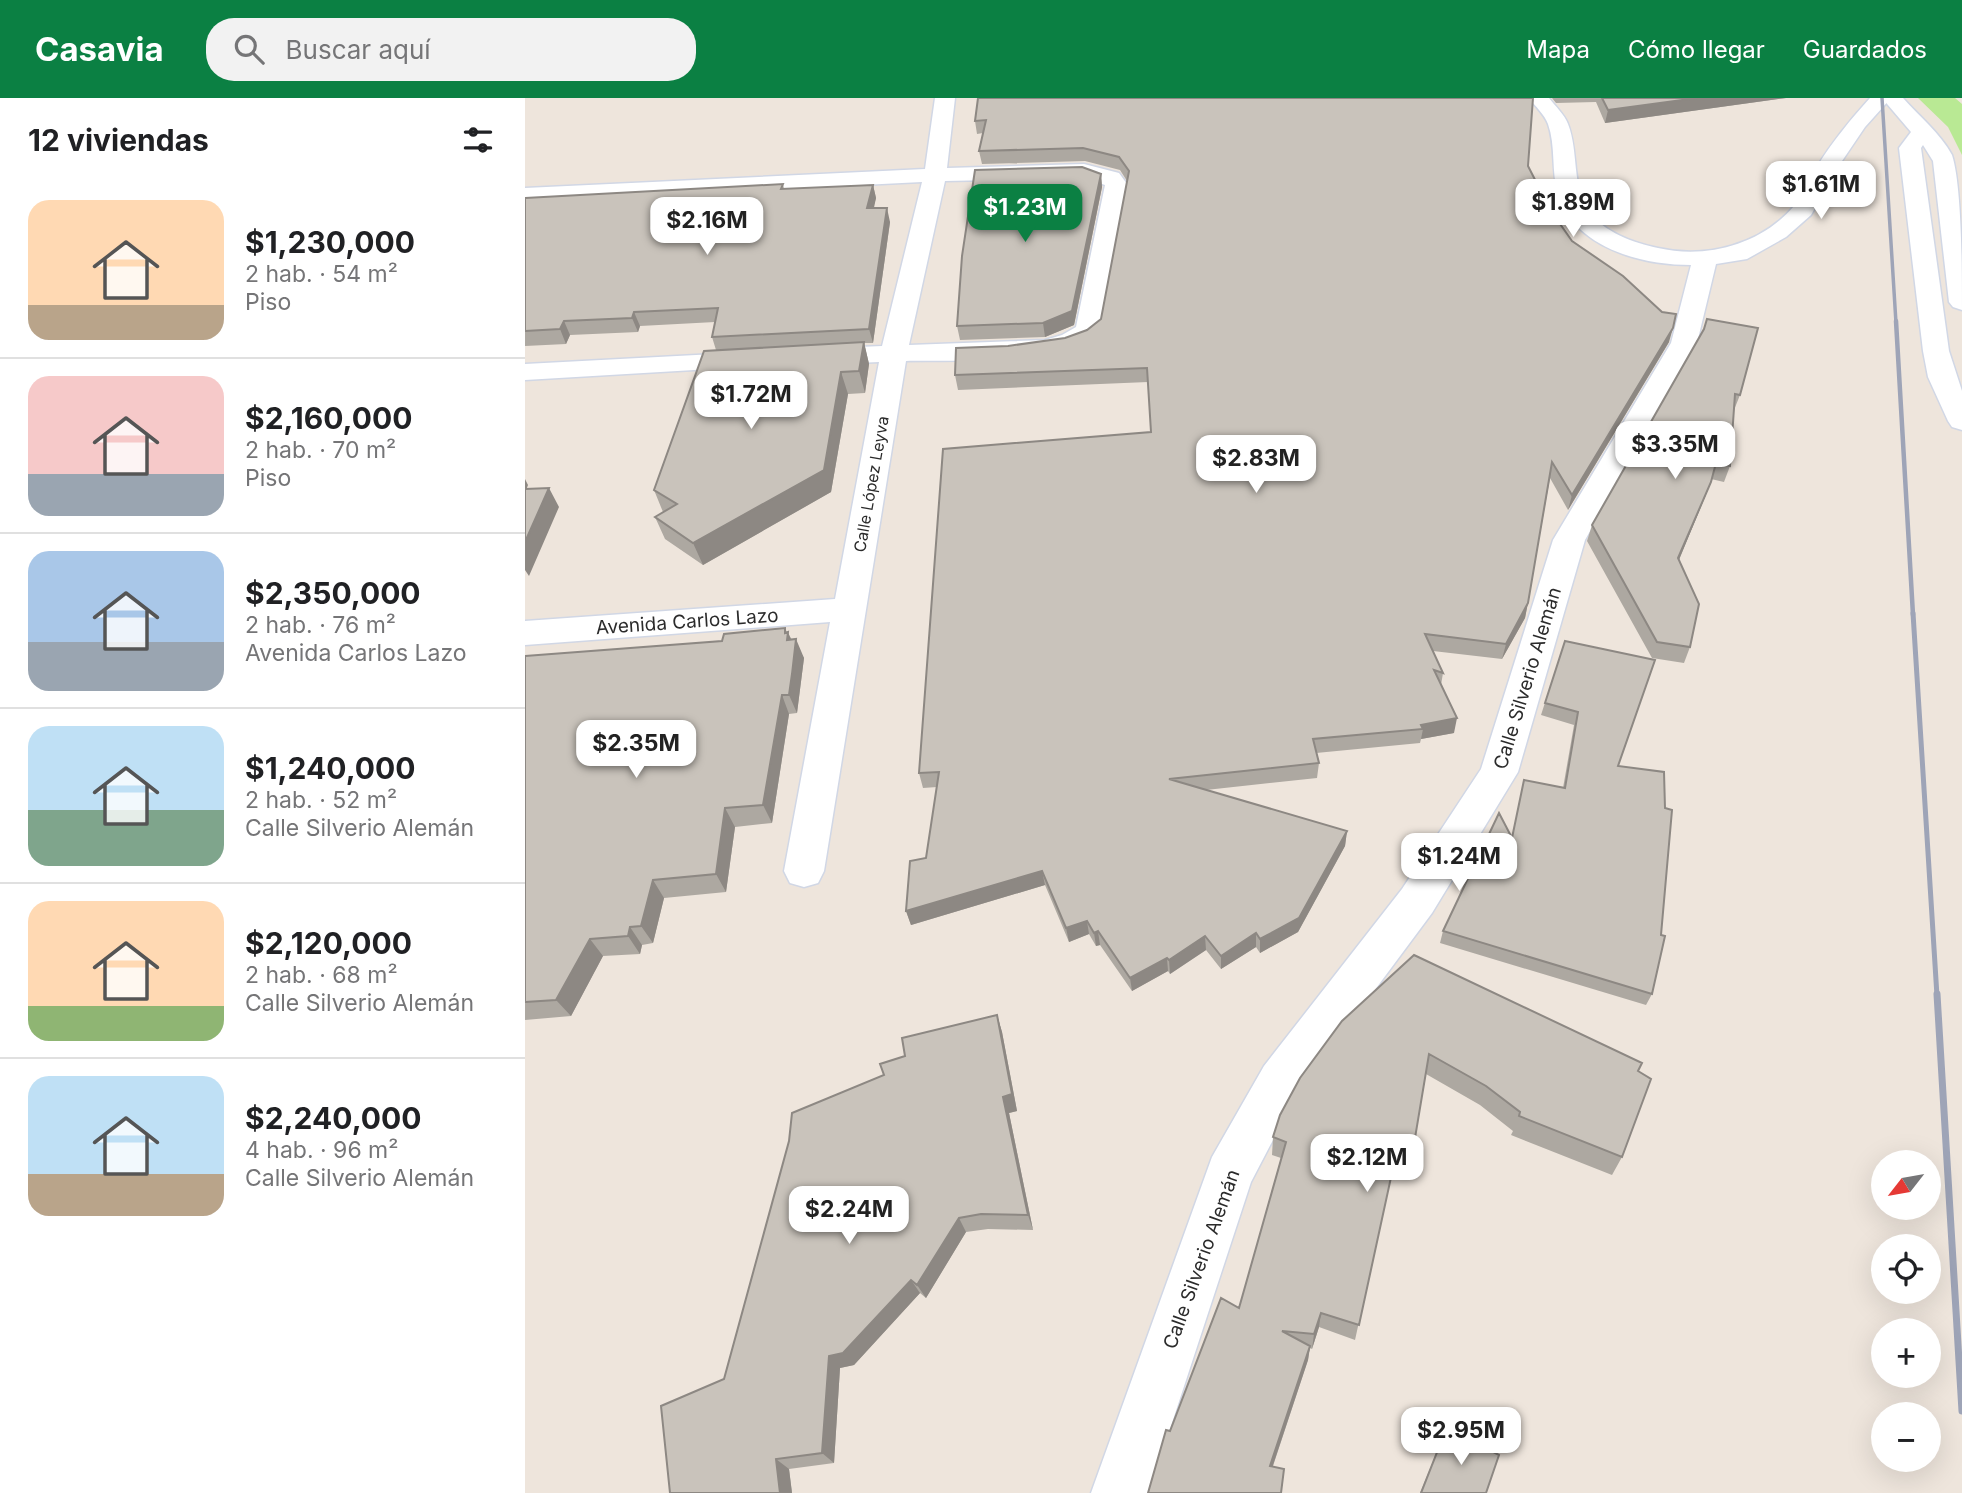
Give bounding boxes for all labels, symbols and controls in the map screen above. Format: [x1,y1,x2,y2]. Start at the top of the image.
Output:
search box [206,18,696,81]
text: Casavia [35,29,164,69]
icon: search [230,30,268,68]
text: Buscar aquí [286,34,431,65]
text: Mapa [1526,35,1590,64]
text: Cómo llegar [1628,35,1765,64]
text: Guardados [1803,35,1927,64]
icon: filters [459,121,497,159]
text: 12 viviendas [28,122,209,158]
pin: $1.61M [1764,162,1878,221]
text: $1.61M [1782,170,1860,198]
pin: $1.89M [1516,180,1630,239]
pin: $1.23M [968,184,1082,244]
text: $1.89M [1531,188,1615,216]
text: $1.23M [983,193,1067,221]
pin: $2.16M [650,198,764,257]
text: $2.16M [666,206,748,234]
text: $1,230,000 [245,224,415,260]
icon: home [84,228,168,312]
text: 2 hab. · 54 m² [245,260,398,288]
text: Piso [245,288,291,316]
pin: $1.72M [694,372,808,431]
text: $1.72M [710,380,792,408]
text: $2,160,000 [245,400,412,436]
icon: home [84,404,168,488]
street label: Calle López Leyva [849,414,893,554]
pin: $3.35M [1618,422,1732,481]
text: $3.35M [1631,430,1719,458]
text: 2 hab. · 70 m² [245,436,396,464]
pin: $2.83M [1199,436,1313,495]
text: $2.83M [1212,444,1300,472]
text: Piso [245,464,291,492]
text: $2,350,000 [245,575,421,611]
icon: home [84,579,168,663]
street label: Calle Silverio Alemán [1489,584,1566,772]
street label: Avenida Carlos Lazo [595,604,779,639]
text: 2 hab. · 76 m² [245,611,396,639]
text: Avenida Carlos Lazo [245,639,467,667]
pin: $2.35M [579,720,693,780]
text: $2.35M [592,729,680,757]
text: $1,240,000 [245,750,416,786]
icon: home [84,754,168,838]
text: 2 hab. · 52 m² [245,786,397,814]
text: Calle Silverio Alemán [245,814,474,842]
pin: $1.24M [1402,834,1516,893]
text: $1.24M [1417,842,1501,870]
text: $2,120,000 [245,925,412,961]
icon: home [84,929,168,1013]
text: 2 hab. · 68 m² [245,961,398,989]
text: Calle Silverio Alemán [245,989,474,1017]
text: $2,240,000 [245,1100,421,1136]
icon: home [84,1104,168,1188]
pin: $2.12M [1310,1134,1424,1194]
text: 4 hab. · 96 m² [245,1136,398,1164]
text: $2.12M [1327,1143,1407,1171]
north arrow [1871,1150,1941,1220]
map controls [1871,1150,1941,1472]
text: Calle Silverio Alemán [245,1164,474,1192]
street label: Calle Silverio Alemán [1158,1166,1245,1352]
pin: $2.24M [792,1186,906,1246]
text: $2.24M [805,1195,893,1223]
button: locate [1871,1234,1941,1304]
button: + [1871,1318,1941,1388]
button: − [1871,1402,1941,1472]
pin: $2.95M [1404,1408,1518,1467]
text: $2.95M [1417,1416,1505,1444]

